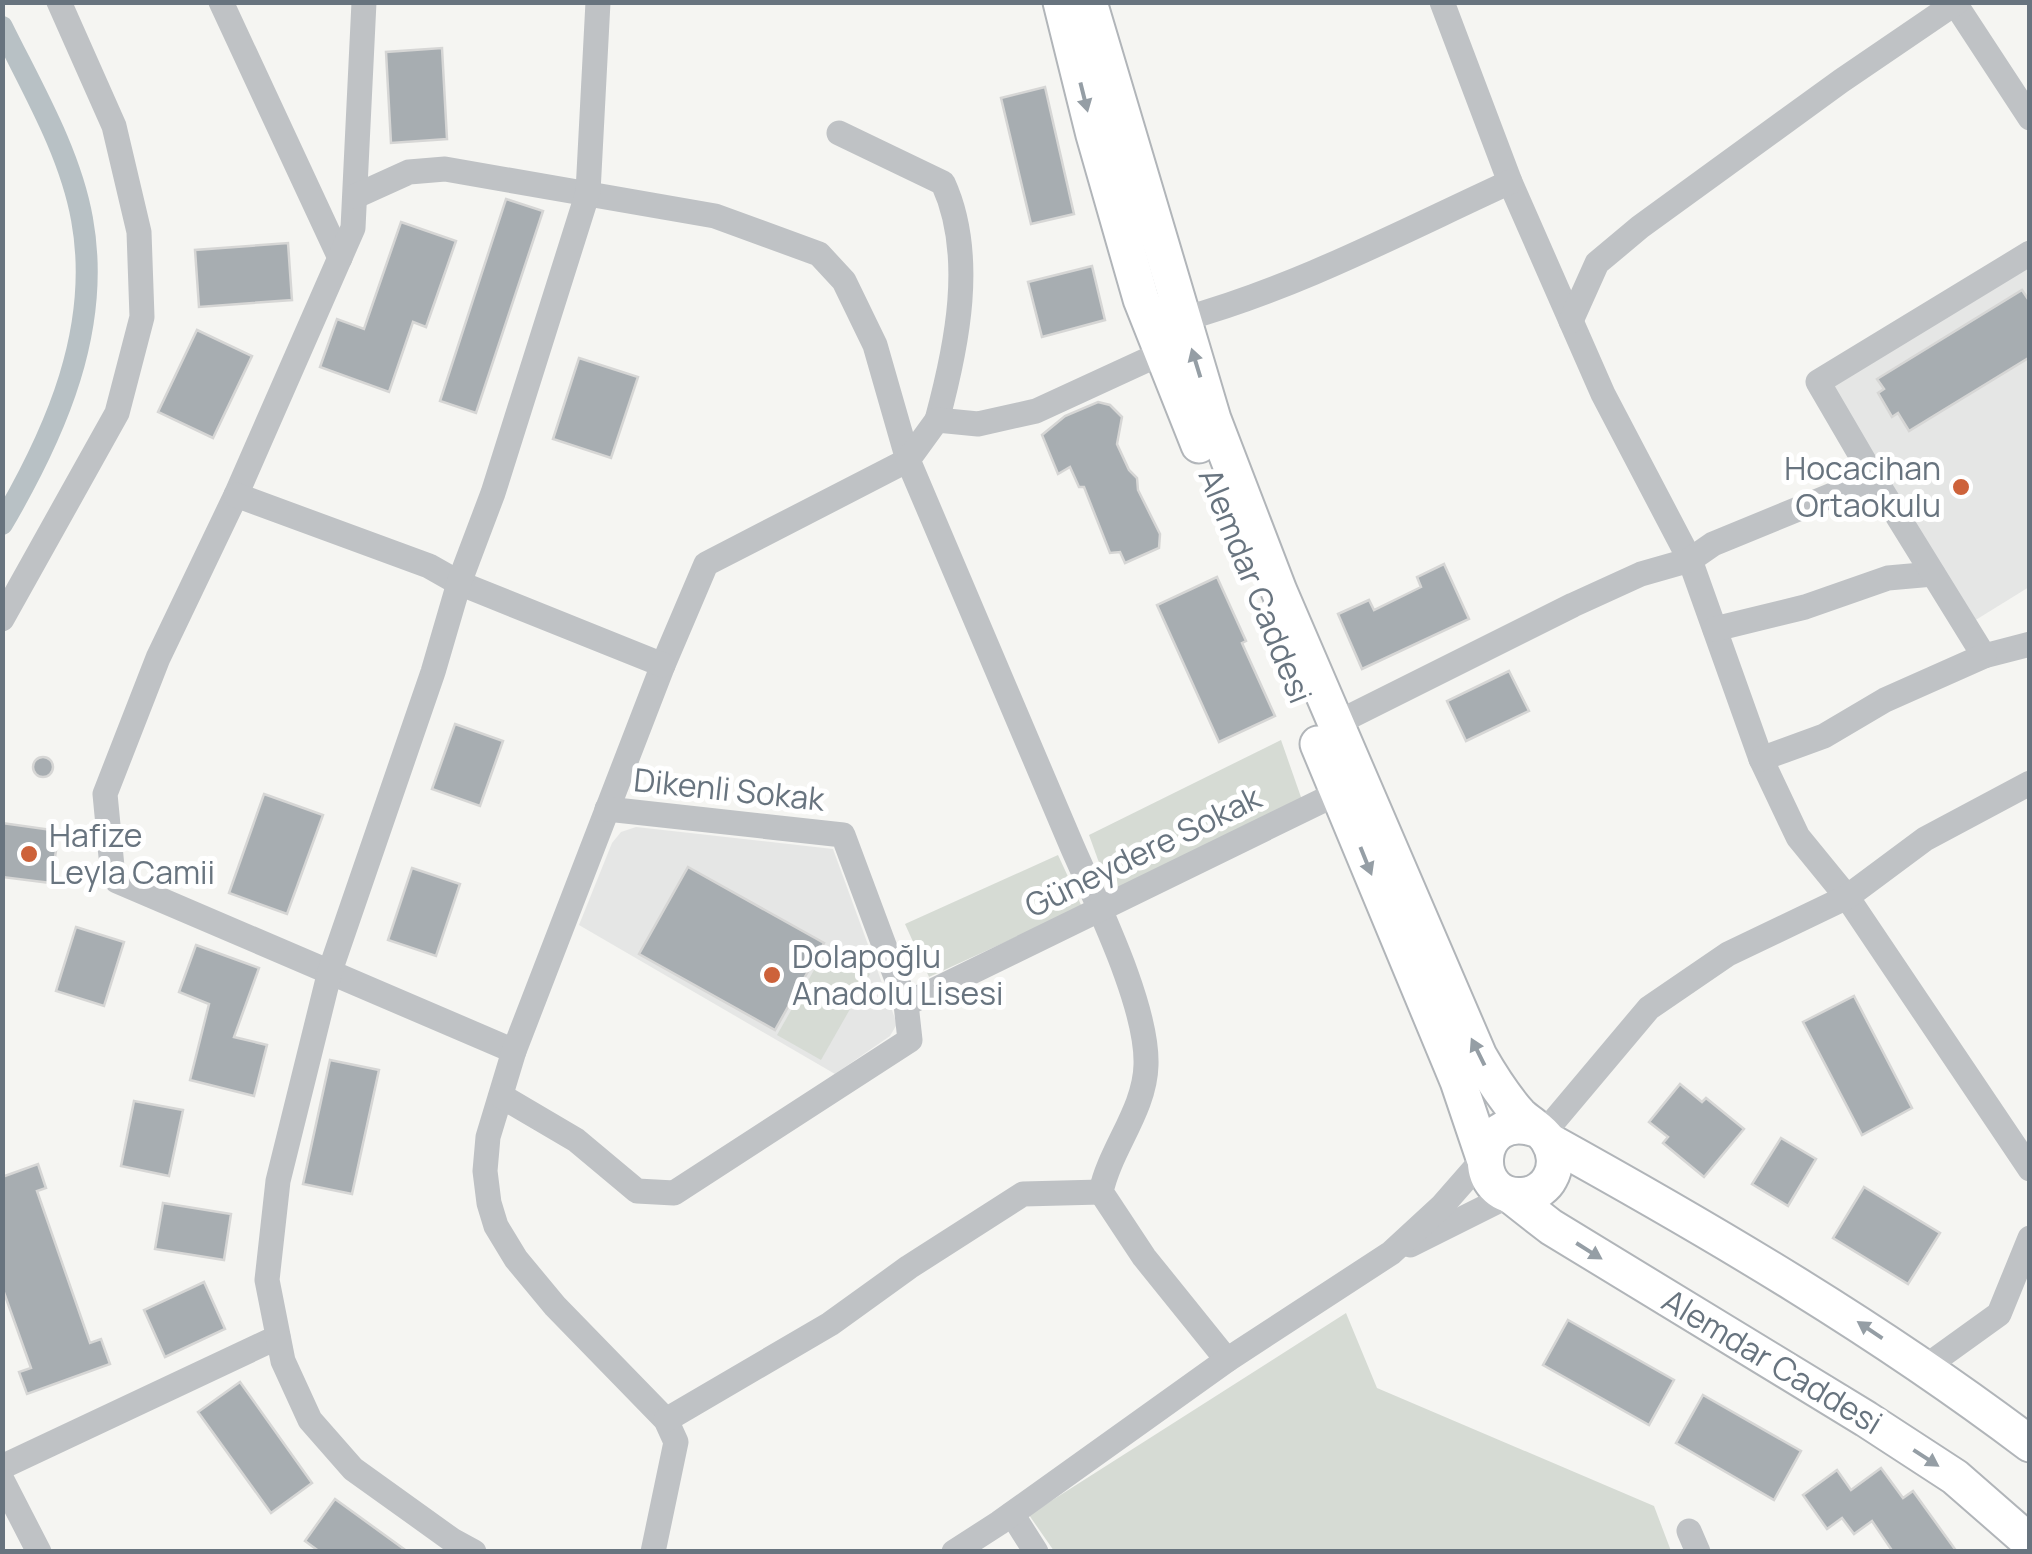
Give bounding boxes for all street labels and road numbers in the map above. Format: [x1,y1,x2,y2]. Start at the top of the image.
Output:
street label: Alemdar Caddesi [1189,462,1323,709]
street label: Dikenli Sokak [632,757,828,821]
street label: Güneydere Sokak [1017,774,1269,927]
street label: Alemdar Caddesi [1654,1278,1891,1444]

